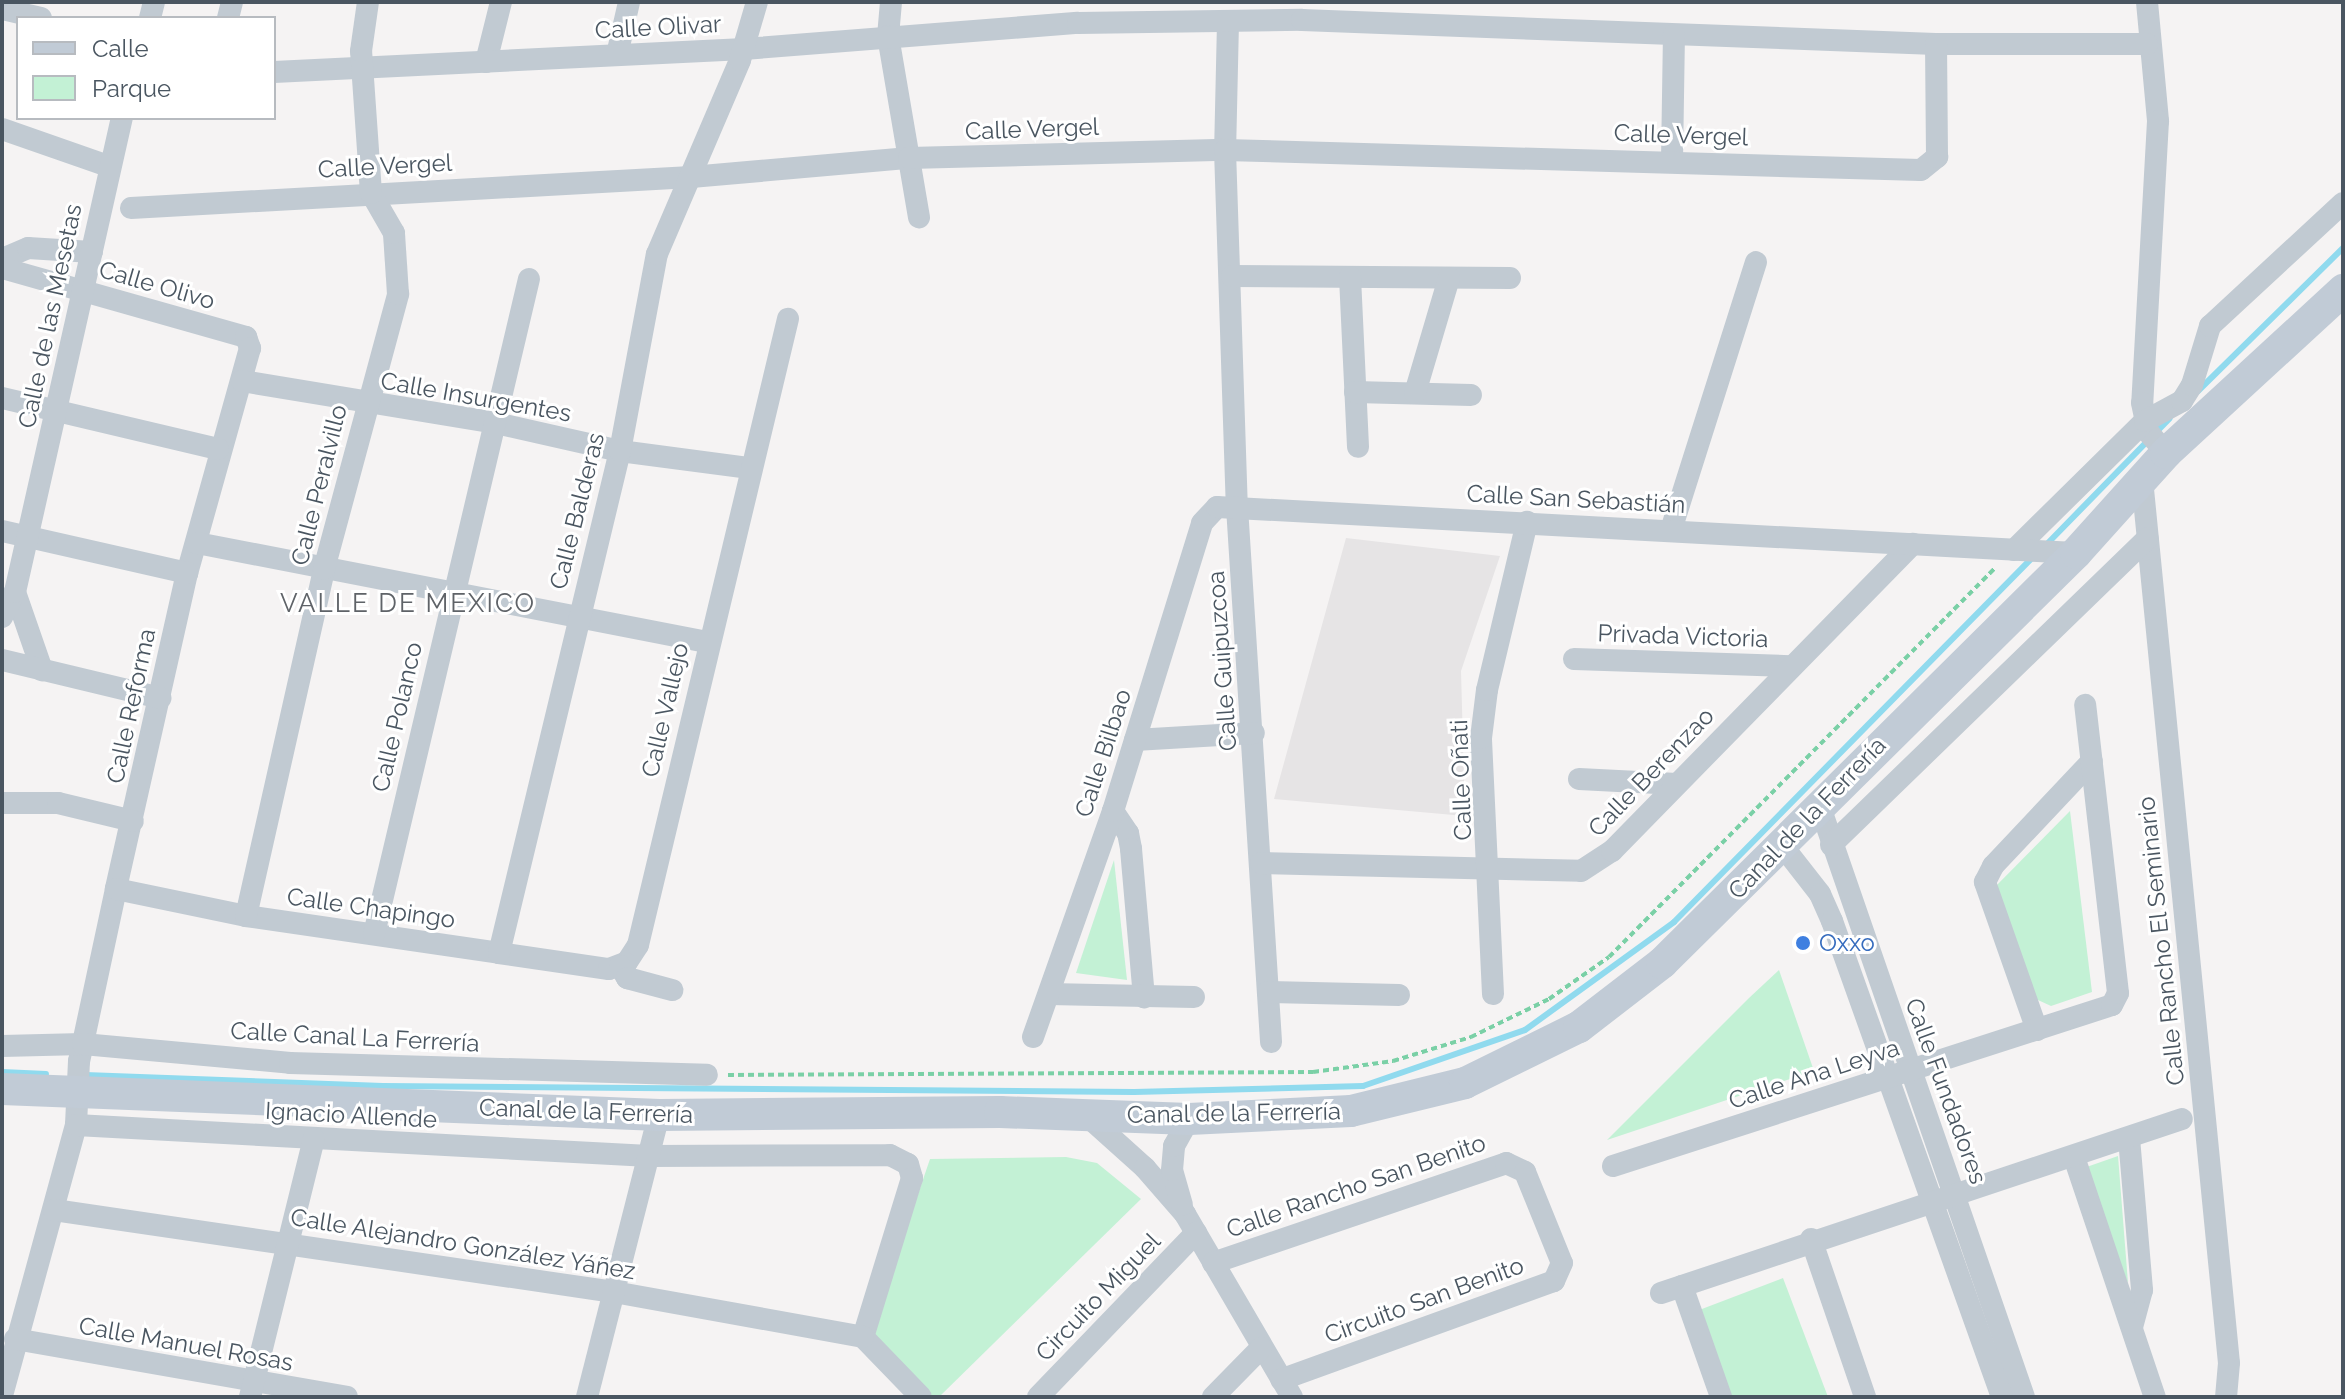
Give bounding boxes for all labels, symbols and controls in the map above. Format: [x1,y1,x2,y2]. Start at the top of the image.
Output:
street label: Calle Olivar [594,9,722,45]
legend [16,16,276,120]
text: Calle [92,34,149,63]
text: Parque [92,74,171,103]
street label: Calle Vergel [964,112,1100,146]
street label: Calle Vergel [1613,118,1749,152]
street label: Calle Vergel [317,148,453,184]
street label: Calle de las Mesetas [12,201,88,431]
street label: Calle Olivo [96,255,218,315]
street label: Calle Insurgentes [378,366,574,428]
street label: Calle Peralvillo [285,402,353,568]
street label: Calle Balderas [544,430,610,592]
street label: Calle San Sebastián [1466,479,1686,519]
street label: Calle Guipuzcoa [1201,570,1243,752]
district label: VALLE DE MEXICO [280,588,536,620]
street label: Privada Victoria [1597,619,1769,653]
street label: Calle Reforma [101,626,161,786]
street label: Calle Polanco [366,639,428,795]
street label: Calle Vallejo [635,640,695,780]
street label: Calle Bilbao [1069,685,1137,821]
street label: Calle Berenzao [1582,702,1720,842]
street label: Calle Oñati [1444,719,1478,841]
street label: Canal de la Ferrería [1722,731,1892,905]
street label: Calle Rancho El Seminario [2131,795,2191,1087]
street label: Calle Chapingo [285,882,457,934]
place label: Oxxo [1819,929,1875,957]
marker: Oxxo [1794,934,1812,952]
street label: Calle Fundadores [1899,994,1993,1188]
street label: Calle Canal La Ferrería [229,1016,481,1058]
street label: Calle Ana Leyva [1725,1033,1903,1115]
street label: Canal de la Ferrería [478,1093,694,1129]
street label: Ignacio Allende [264,1096,438,1134]
street label: Canal de la Ferrería [1126,1097,1342,1129]
street label: Calle Rancho San Benito [1223,1128,1489,1244]
street label: Calle Alejandro González Yáñez [288,1202,638,1286]
street label: Circuito Miguel [1030,1227,1166,1367]
street label: Circuito San Benito [1321,1251,1527,1349]
street label: Calle Manuel Rosas [76,1311,296,1377]

